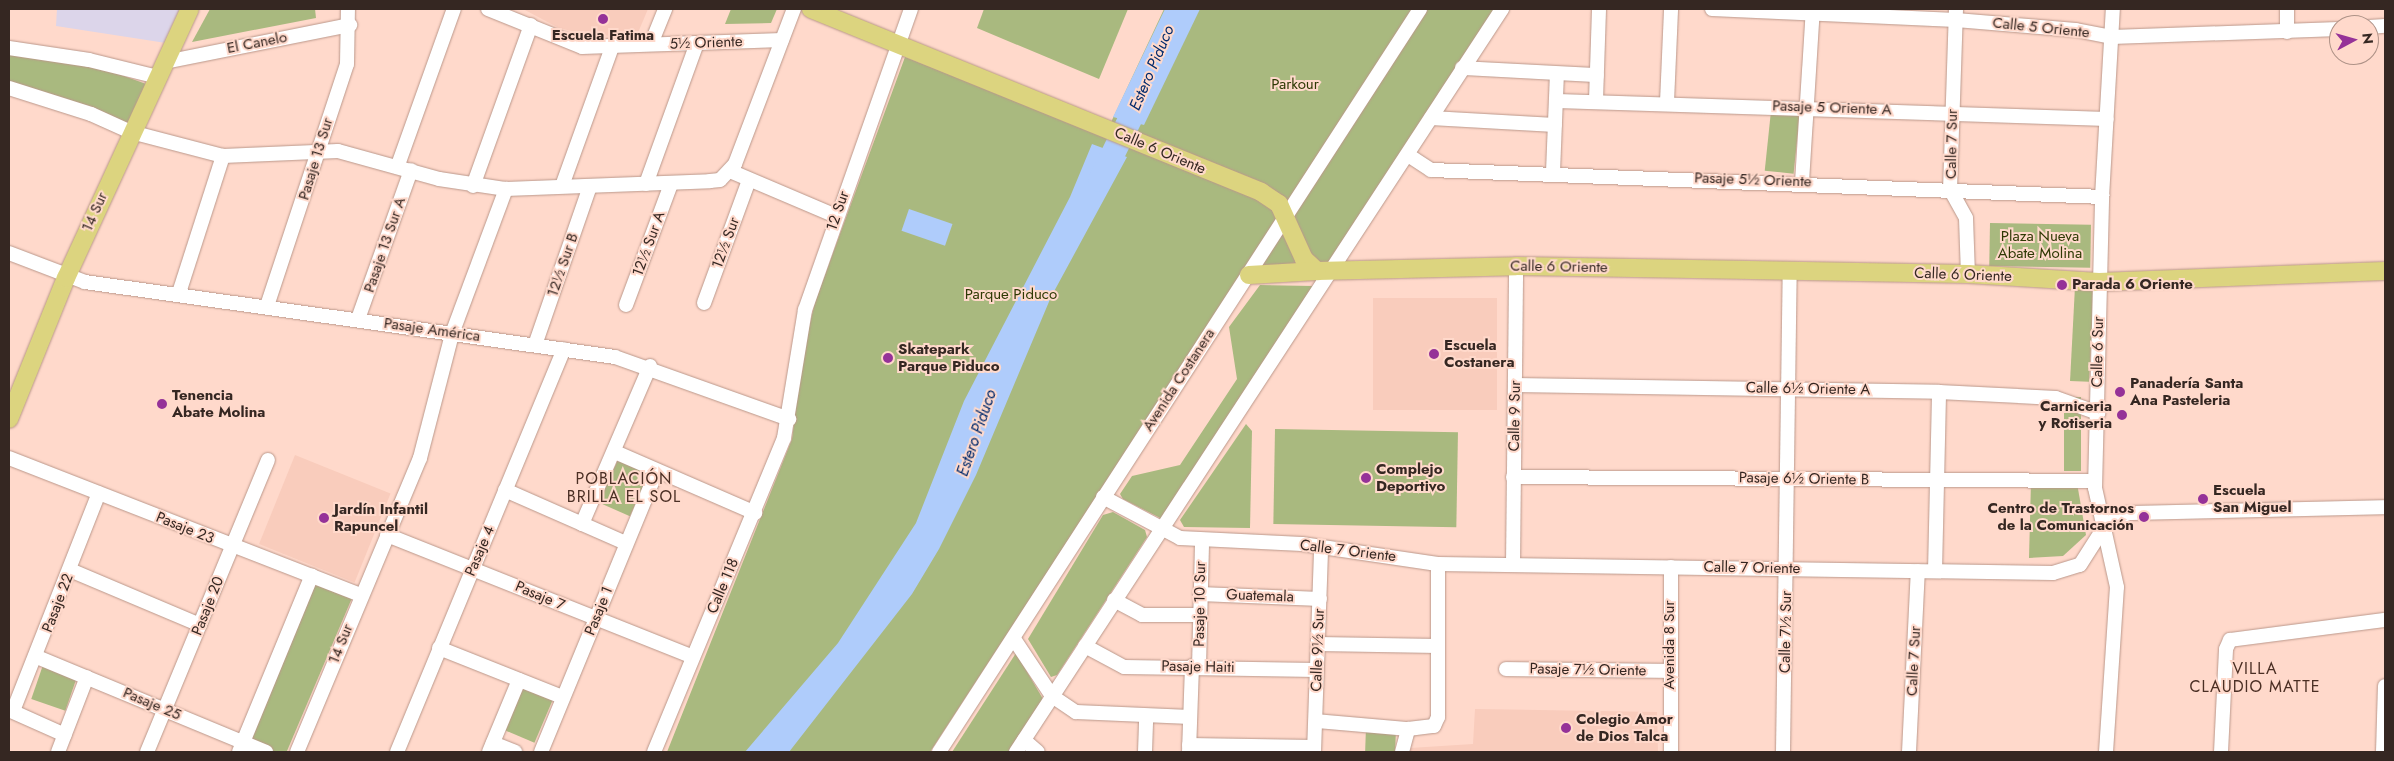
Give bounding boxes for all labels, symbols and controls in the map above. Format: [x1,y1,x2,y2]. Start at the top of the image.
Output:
marker: Escuela Fatima [597,13,609,25]
street label: Calle 5 Oriente [1992,14,2090,42]
north arrow [2329,15,2379,65]
water label: Estero Piduco [1126,23,1178,113]
place label: Escuela Fatima [552,27,654,45]
street label: El Canelo [225,28,289,58]
text: N [2357,32,2378,45]
street label: 5½ Oriente [669,33,743,53]
park label: Parkour [1271,76,1319,94]
street label: Pasaje 5 Oriente A [1772,97,1892,119]
street label: Calle 7 Sur [1942,109,1962,179]
street label: Pasaje 13 Sur [295,116,337,202]
street label: Calle 6 Oriente [1112,124,1208,178]
street label: Pasaje 5½ Oriente [1694,169,1812,191]
street label: 12 Sur [823,189,853,233]
street label: 14 Sur [78,190,112,234]
street label: Pasaje 13 Sur A [360,195,410,295]
street label: 12½ Sur A [629,209,669,279]
street label: 12½ Sur [708,215,744,271]
park label: Plaza Nueva Abate Molina [1998,227,2082,262]
street label: 12½ Sur B [544,231,582,299]
street label: Calle 6 Oriente [1510,257,1608,277]
street label: Calle 6 Oriente [1914,264,2012,286]
place label: Parada 6 Oriente [2072,276,2193,294]
marker: Parada 6 Oriente [2056,279,2068,291]
park label: Parque Piduco [965,286,1057,304]
street label: Pasaje América [383,314,481,346]
street label: Calle 6 Sur [2088,316,2108,388]
street label: Avenida Costanera [1139,325,1219,435]
place label: Escuela Costanera [1444,336,1515,371]
place label: Skatepark Parque Piduco [898,340,1000,375]
marker: Escuela Costanera [1428,348,1440,360]
marker: Skatepark Parque Piduco [882,352,894,364]
place label: Panadería Santa Ana Pasteleria [2130,374,2243,409]
street label: Calle 6½ Oriente A [1746,379,1870,399]
street label: Calle 9 Sur [1505,380,1525,452]
place label: Tenencia Abate Molina [172,386,265,421]
marker: Panadería Santa Ana Pasteleria [2114,386,2126,398]
water label: Estero Piduco [953,387,1001,479]
place label: Carniceria y Rotiseria [2038,397,2112,432]
marker: Tenencia Abate Molina [156,398,168,410]
marker: Carniceria y Rotiseria [2116,409,2128,421]
place label: Complejo Deportivo [1376,460,1445,495]
district label: POBLACIÓN BRILLA EL SOL [565,469,683,507]
street label: Pasaje 6½ Oriente B [1739,469,1869,489]
marker: Complejo Deportivo [1360,472,1372,484]
place label: Escuela San Miguel [2213,481,2292,516]
marker: Escuela San Miguel [2197,493,2209,505]
place label: Centro de Trastornos de la Comunicación [1987,499,2134,534]
place label: Jardín Infantil Rapuncel [334,500,428,535]
street label: Pasaje 23 [153,508,217,548]
marker: Centro de Trastornos de la Comunicación [2138,511,2150,523]
marker: Jardín Infantil Rapuncel [318,512,330,524]
street label: Pasaje 4 [461,523,499,579]
street label: Calle 7 Oriente [1299,536,1397,566]
street label: Calle 118 [703,556,743,616]
street label: Calle 7 Oriente [1703,558,1801,578]
street label: Pasaje 10 Sur [1190,561,1210,647]
street label: Pasaje 22 [39,571,77,635]
street label: Pasaje 20 [188,574,228,638]
street label: Pasaje 7 [513,578,567,614]
street label: Pasaje 1 [581,584,617,638]
street label: Guatemala [1226,586,1294,606]
street label: Calle 7½ Sur [1776,591,1796,673]
street label: Avenida 8 Sur [1661,600,1679,690]
street label: Calle 9½ Sur [1308,608,1328,692]
street label: 14 Sur [325,622,357,666]
street label: Calle 7 Sur [1903,625,1925,697]
street label: Pasaje Haiti [1161,657,1235,677]
district label: VILLA CLAUDIO MATTE [2188,659,2322,697]
street label: Pasaje 7½ Oriente [1530,660,1646,680]
street label: Pasaje 25 [120,684,184,724]
place label: Colegio Amor de Dios Talca [1576,710,1673,745]
marker: Colegio Amor de Dios Talca [1560,722,1572,734]

